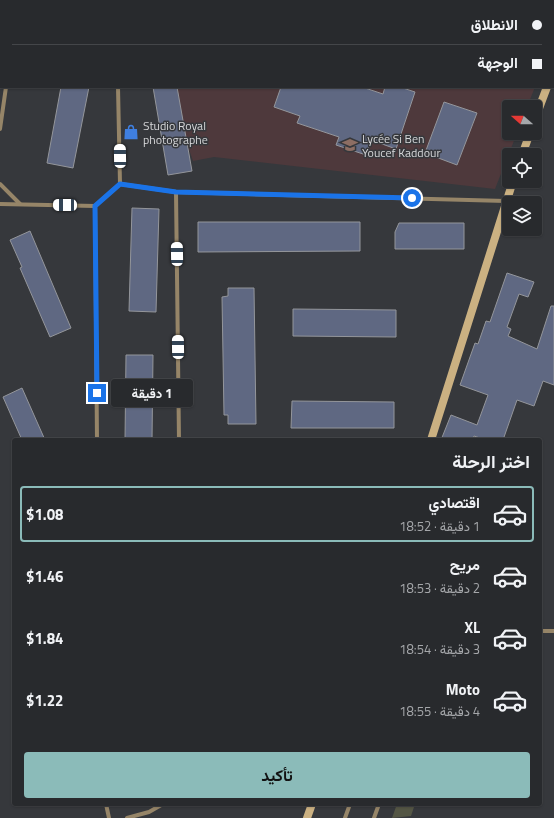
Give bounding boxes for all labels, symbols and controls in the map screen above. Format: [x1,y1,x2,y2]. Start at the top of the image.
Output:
text: الانطلاق [471,13,518,36]
text: الوجهة [477,51,518,74]
north arrow [502,100,542,140]
map controls [502,100,542,236]
place label: Studio Royal photographe [143,116,208,149]
shop icon: Studio Royal photographe [122,123,140,141]
place label: Lycée Si Ben Youcef Kaddour [362,129,441,162]
school or university icon: Lycée Si Ben Youcef Kaddour [341,136,359,154]
car [114,144,126,168]
button: locate [502,148,542,188]
route start [403,189,421,207]
button: layers [502,196,542,236]
car [53,199,77,211]
car [171,242,183,266]
car [172,335,184,359]
callout: 1 دقيقة [111,379,193,407]
text: 1 دقيقة [132,383,172,403]
route end [88,384,106,402]
text: اختر الرحلة [452,448,530,475]
text: اقتصادي [428,491,480,514]
icon: car [492,496,528,532]
text: $1.08 [26,503,63,526]
text: 1 دقيقة · 18:52 [399,516,480,536]
text: مريح [450,553,480,576]
icon: car [492,558,528,594]
text: $1.46 [26,565,63,588]
text: 2 دقيقة · 18:53 [399,578,480,598]
text: XL [464,616,480,639]
icon: car [492,620,528,656]
text: $1.84 [26,627,63,650]
text: 3 دقيقة · 18:54 [399,639,480,659]
text: Moto [446,678,480,701]
icon: car [492,682,528,718]
text: $1.22 [26,689,63,712]
text: 4 دقيقة · 18:55 [399,701,480,721]
button: تأكيد [24,752,530,798]

